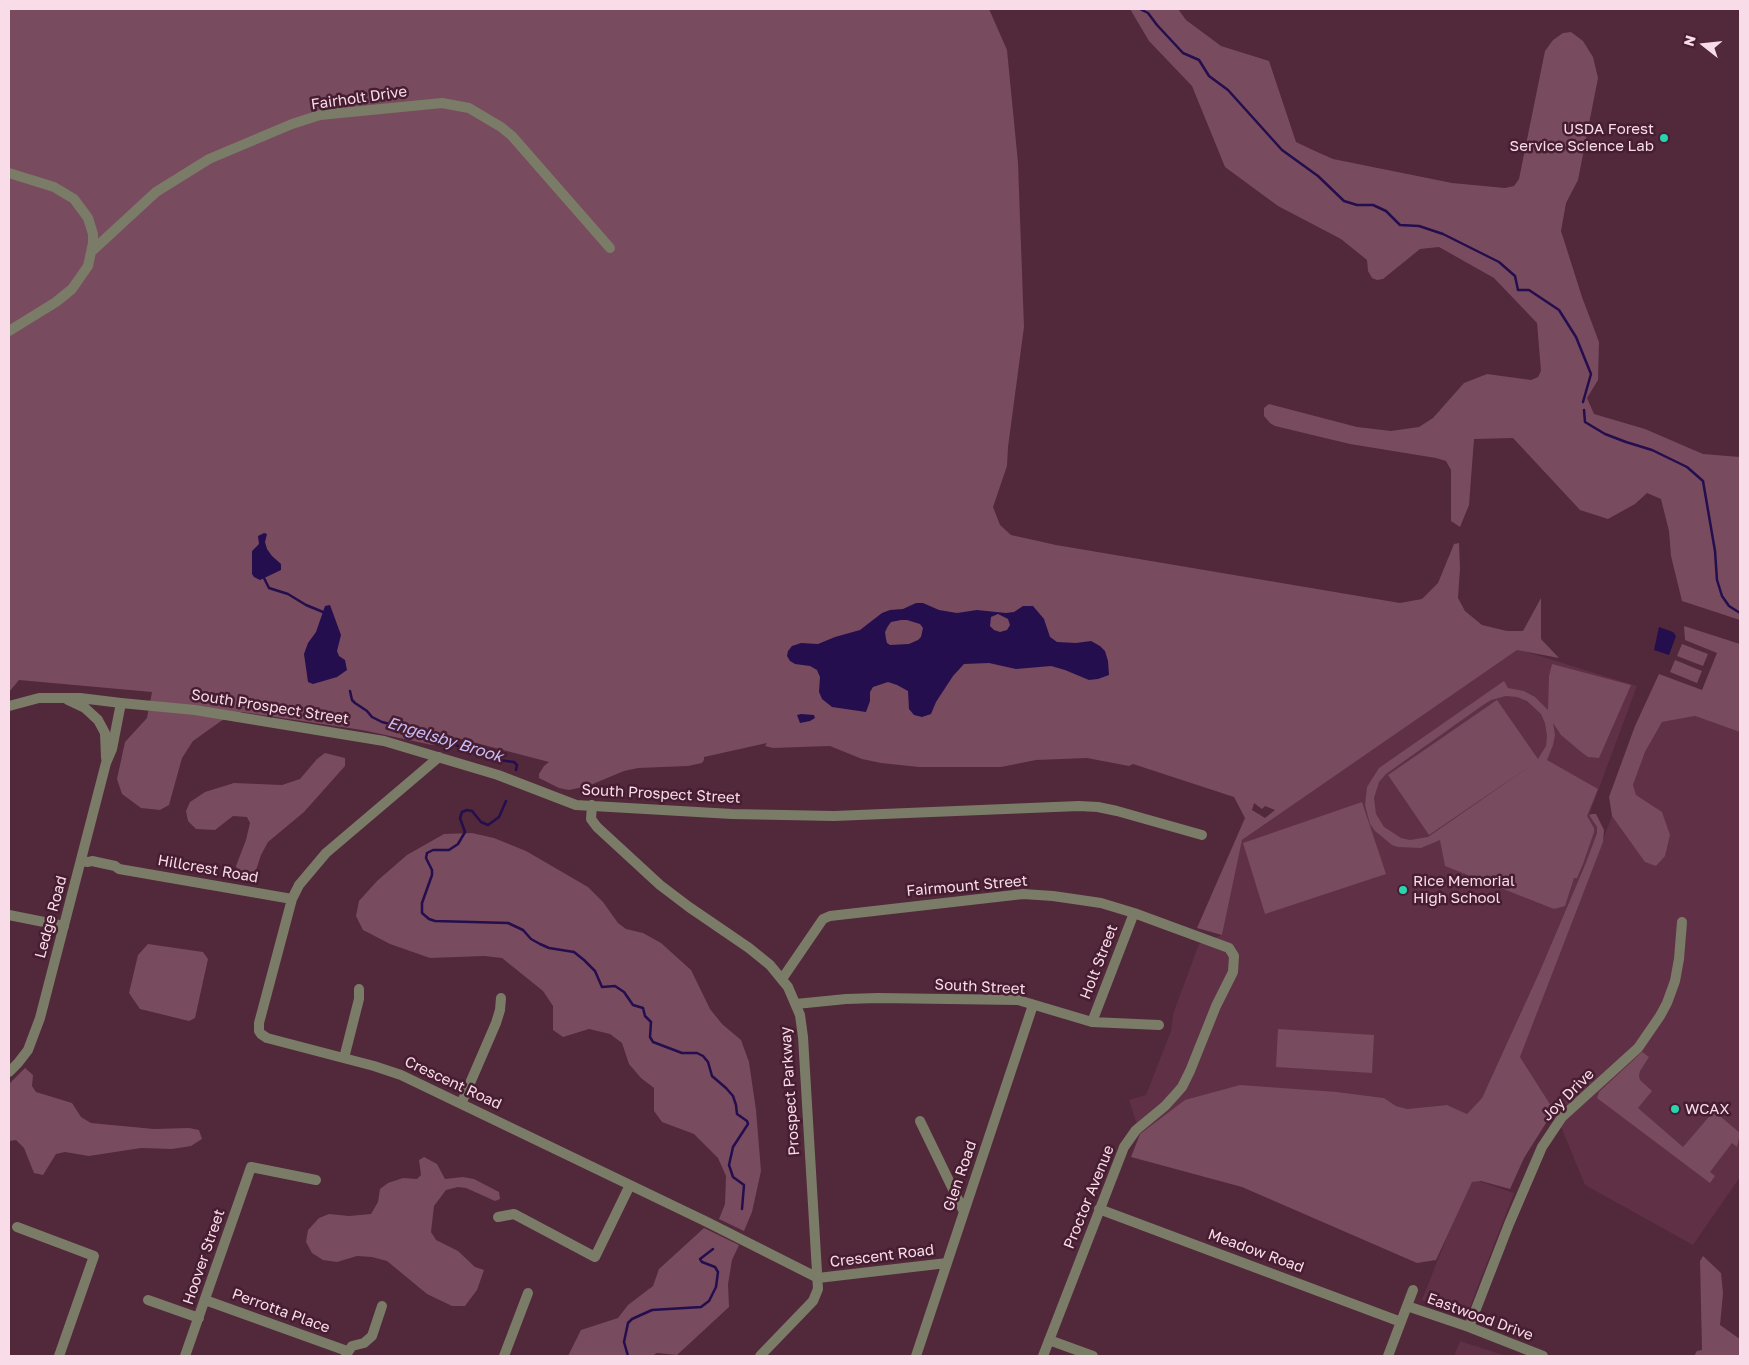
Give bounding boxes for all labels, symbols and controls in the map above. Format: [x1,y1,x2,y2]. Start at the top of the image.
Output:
north arrow [1679,20,1729,70]
text: N [1679,33,1699,48]
street label: Fairholt Drive [310,82,408,114]
place label: USDA Forest Service Science Lab [1510,120,1654,155]
marker: USDA Forest Service Science Lab [1658,132,1670,144]
street label: South Prospect Street [190,686,350,728]
water label: Engelsby Brook [385,713,505,767]
street label: South Prospect Street [581,781,741,807]
street label: Hillcrest Road [156,851,260,887]
street label: Fairmount Street [906,872,1028,900]
place label: Rice Memorial High School [1413,872,1515,907]
street label: Ledge Road [31,874,71,960]
marker: Rice Memorial High School [1397,884,1409,896]
street label: Holt Street [1076,922,1122,1002]
street label: South Street [934,976,1026,998]
street label: Prospect Parkway [777,1026,803,1156]
street label: Crescent Road [402,1053,504,1113]
street label: Joy Drive [1538,1065,1598,1125]
place label: WCAX [1685,1100,1729,1118]
marker: WCAX [1669,1103,1681,1115]
street label: Glen Road [940,1138,980,1214]
street label: Proctor Avenue [1060,1143,1118,1251]
street label: Hoover Street [179,1207,229,1307]
street label: Meadow Road [1206,1225,1306,1277]
street label: Crescent Road [829,1241,935,1271]
street label: Perrotta Place [230,1285,332,1337]
street label: Eastwood Drive [1424,1289,1536,1345]

